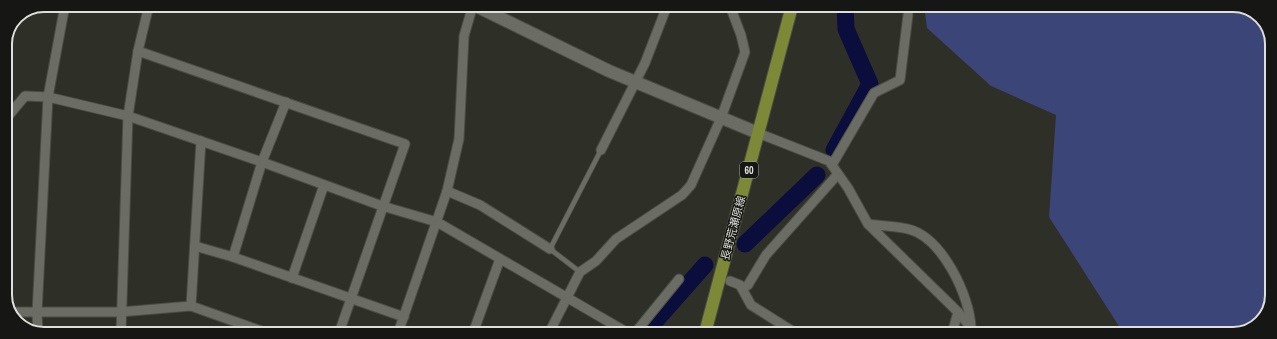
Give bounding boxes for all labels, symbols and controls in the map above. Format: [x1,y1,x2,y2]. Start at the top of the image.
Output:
road number: 60 [740,162,758,178]
street label: 長野荒瀬原線 [718,194,748,262]

